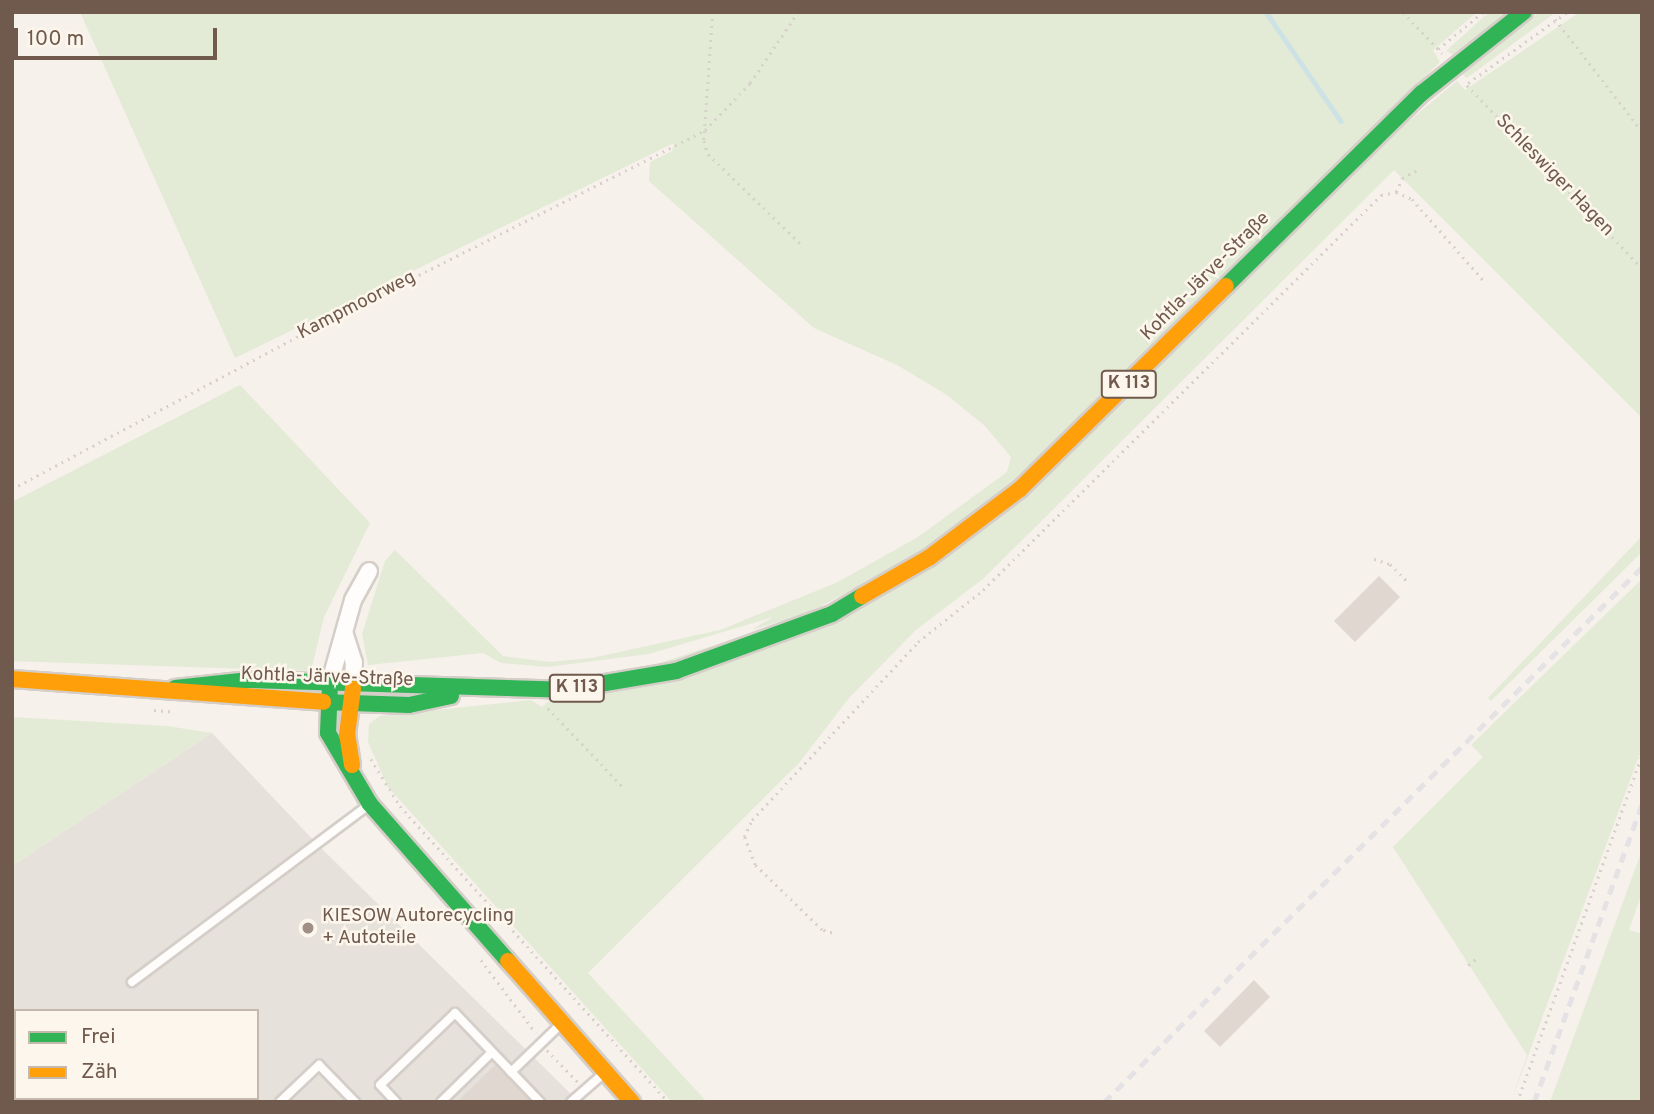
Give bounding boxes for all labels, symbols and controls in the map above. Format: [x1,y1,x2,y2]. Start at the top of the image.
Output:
scale bar [18,14,220,58]
text: 100 m [27,26,84,53]
street label: Schleswiger Hagen [1490,110,1618,242]
street label: Kohtla-Järve-Straße [1137,208,1275,346]
street label: Kampmoorweg [294,266,420,346]
road number: K 113 [1099,370,1159,398]
street label: Kohtla-Järve-Straße [240,664,414,692]
road number: K 113 [547,674,607,702]
place label: KIESOW Autorecycling + Autoteile [322,906,515,950]
marker: KIESOW Autorecycling + Autoteile [300,920,316,936]
legend [14,1009,259,1100]
text: Frei [81,1024,116,1051]
text: Zäh [81,1059,118,1086]

